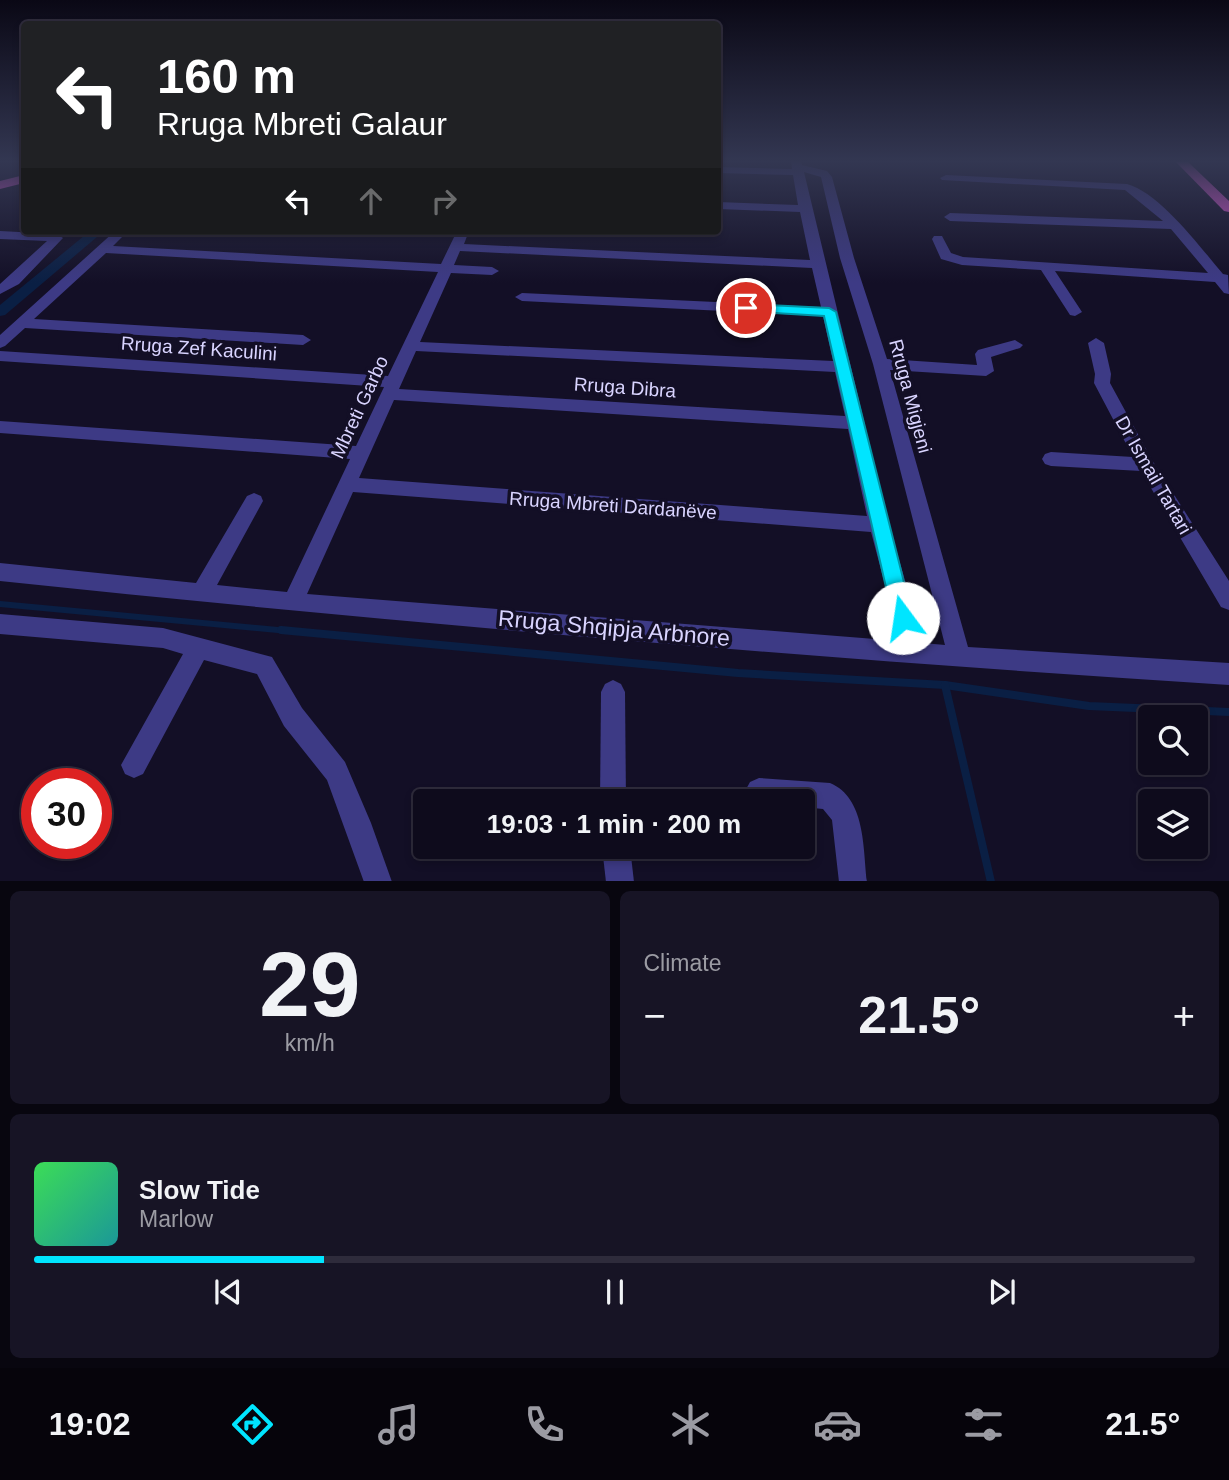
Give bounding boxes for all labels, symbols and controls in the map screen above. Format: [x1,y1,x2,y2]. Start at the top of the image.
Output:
icon: left [42,49,133,140]
text: 160 m [157,49,296,103]
text: Rruga Mbreti Galaur [157,106,447,142]
icon: left [279,182,317,220]
icon: ahead [352,182,390,220]
icon: right [425,182,463,220]
pin [716,278,776,338]
icon: arrive [727,289,765,327]
street label: Rruga Zef Kaculini [120,333,278,364]
street label: Rruga Migjeni [885,337,936,455]
street label: Mbreti Garbo [327,353,392,462]
street label: Rruga Dibra [573,373,677,402]
street label: Dr Ismail Tartari [1111,413,1196,538]
street label: Rruga Mbreti Dardanëve [508,488,717,523]
position arrow [866,581,940,655]
street label: Rruga Shqipja Arbnore [497,605,731,651]
map controls [1138,705,1208,859]
button: search [1138,705,1208,775]
speed limit sign: 30 [21,768,112,859]
button: layers [1138,789,1208,859]
text: 19:03 · 1 min · 200 m [487,809,741,839]
text: 29 [259,934,360,1035]
text: Climate [644,950,721,976]
text: 21.5° [858,986,980,1044]
text: − [644,995,666,1037]
text: + [1173,995,1195,1037]
text: km/h [285,1030,335,1056]
text: Slow Tide [139,1175,260,1205]
text: Marlow [139,1206,213,1232]
icon: previous [209,1273,247,1311]
icon: pause [596,1273,634,1311]
icon: next [983,1273,1021,1311]
icon: directions [228,1400,277,1449]
icon: music [374,1400,423,1449]
icon: phone [520,1400,569,1449]
icon: climate [666,1400,715,1449]
icon: car [813,1400,862,1449]
icon: filters [959,1400,1008,1449]
text: 19:02 [49,1406,130,1442]
text: 21.5° [1105,1406,1180,1442]

